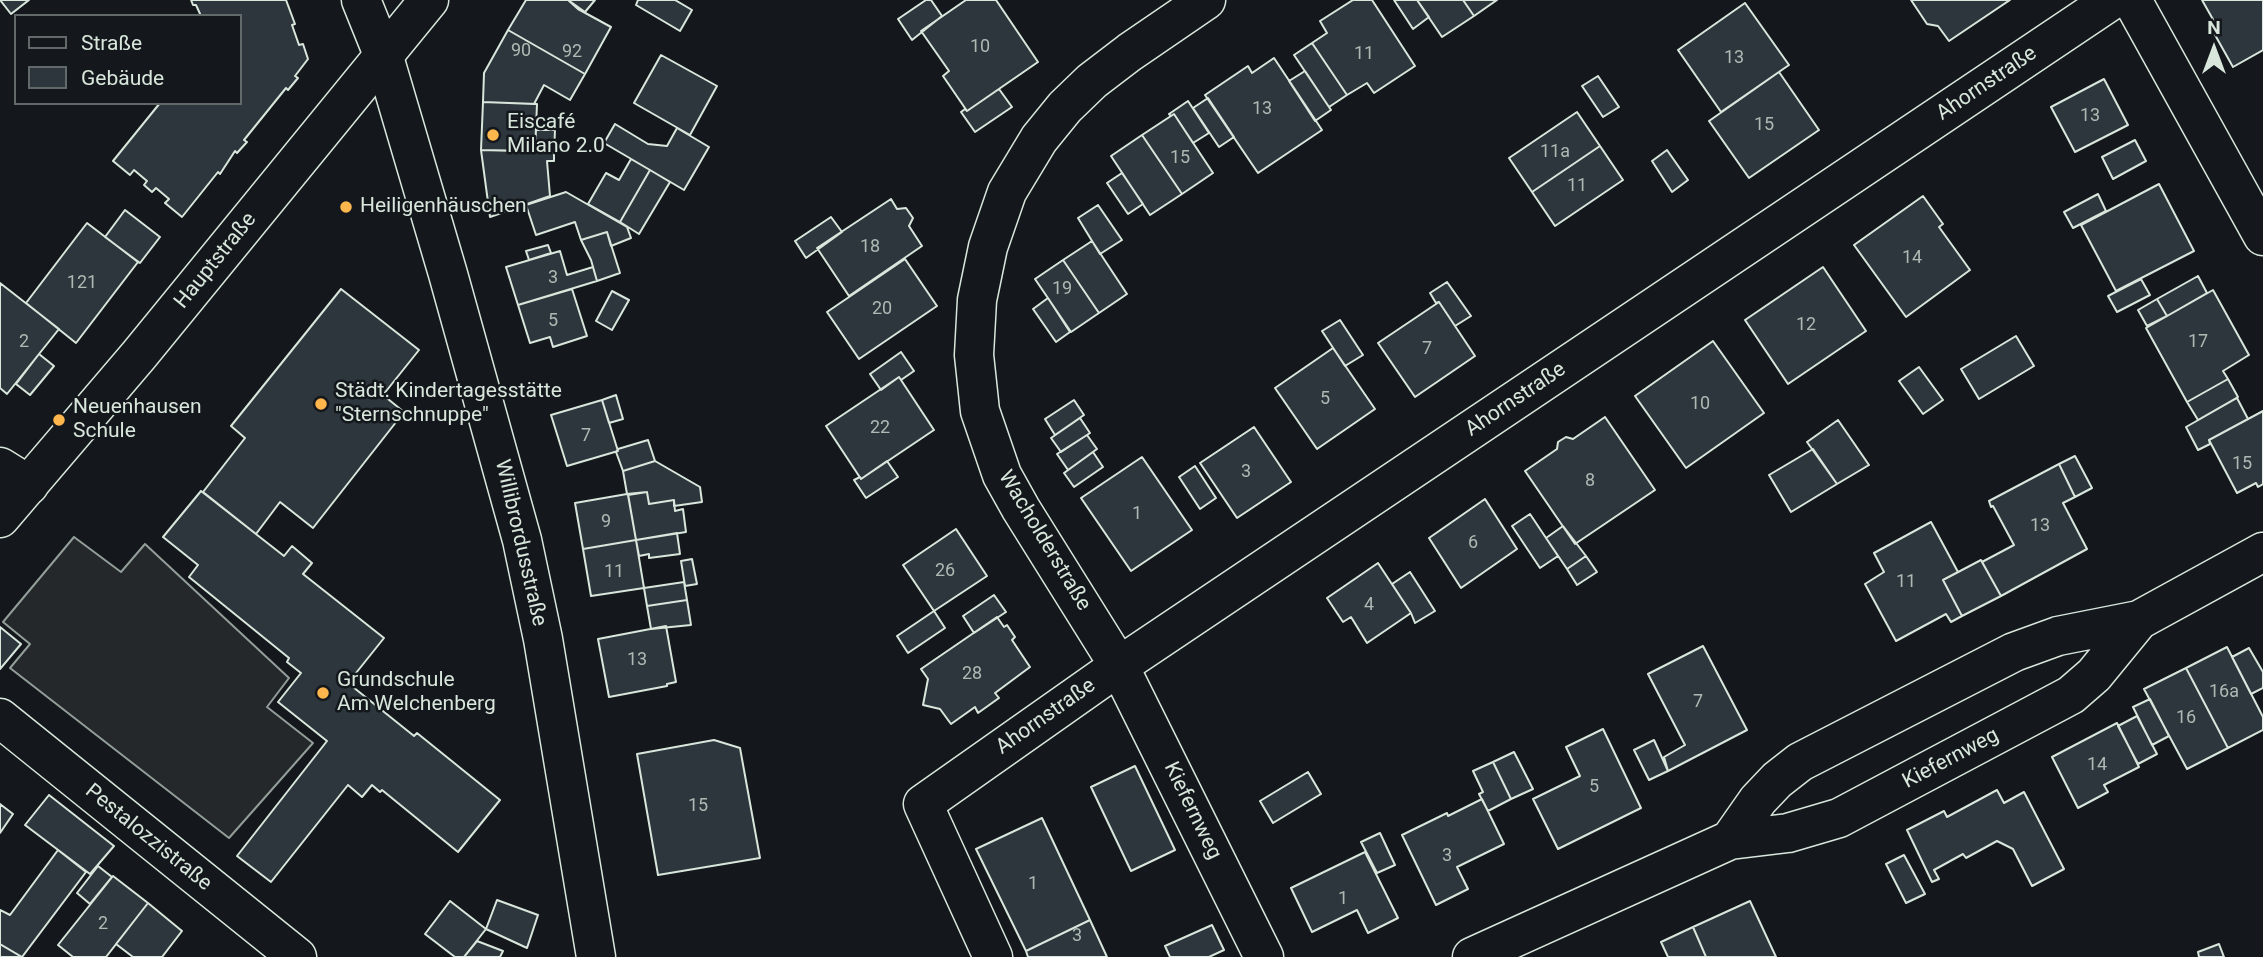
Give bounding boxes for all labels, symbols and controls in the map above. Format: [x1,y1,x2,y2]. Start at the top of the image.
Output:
legend [14,14,242,105]
north arrow [2179,14,2249,84]
text: N [2207,16,2221,39]
text: Straße [81,31,142,55]
house number: 10 [970,36,990,58]
house number: 90 [511,40,531,62]
house number: 92 [562,41,582,63]
street label: Ahornstraße [1932,41,2042,127]
house number: 11 [1354,43,1374,65]
house number: 13 [1724,47,1744,69]
text: Gebäude [81,66,164,90]
house number: 13 [1252,98,1272,120]
house number: 13 [2080,105,2100,127]
place label: Eiscafé Milano 2.0 [507,110,605,160]
house number: 15 [1754,114,1774,136]
marker: Eiscafé Milano 2.0 [485,127,501,143]
house number: 11a [1540,141,1570,163]
house number: 15 [1170,147,1190,169]
house number: 11 [1567,175,1587,197]
place label: Heiligenhäuschen [360,194,527,220]
marker: Heiligenhäuschen [338,199,354,215]
street label: Hauptstraße [170,208,262,314]
house number: 18 [860,236,880,258]
house number: 14 [1902,247,1922,269]
house number: 3 [548,267,558,289]
house number: 121 [67,272,97,294]
house number: 19 [1052,278,1072,300]
house number: 20 [872,298,892,320]
house number: 5 [548,310,558,332]
house number: 12 [1796,314,1816,336]
house number: 2 [19,331,29,353]
house number: 17 [2188,331,2208,353]
house number: 7 [1422,338,1432,360]
street label: Ahornstraße [1461,357,1571,443]
place label: Städt. Kindertagesstätte "Sternschnuppe" [335,379,562,429]
house number: 5 [1320,388,1330,410]
house number: 10 [1690,393,1710,415]
place label: Neuenhausen Schule [73,395,202,445]
marker: Städt. Kindertagesstätte "Sternschnuppe" [313,396,329,412]
marker: Neuenhausen Schule [51,412,67,428]
house number: 22 [870,417,890,439]
house number: 7 [581,425,591,447]
house number: 15 [2232,453,2252,475]
street label: Willibrordusstraße [489,457,551,629]
house number: 3 [1241,461,1251,483]
street label: Wacholderstraße [992,466,1096,616]
house number: 8 [1585,470,1595,492]
house number: 1 [1132,503,1142,525]
house number: 9 [601,511,611,533]
house number: 13 [2030,515,2050,537]
house number: 6 [1468,532,1478,554]
house number: 26 [935,560,955,582]
house number: 11 [604,561,624,583]
house number: 11 [1896,571,1916,593]
house number: 4 [1364,594,1374,616]
house number: 13 [627,649,647,671]
house number: 28 [962,663,982,685]
place label: Grundschule Am Welchenberg [337,668,496,718]
street label: Ahornstraße [992,674,1100,760]
house number: 16a [2209,681,2239,703]
marker: Grundschule Am Welchenberg [315,685,331,701]
house number: 7 [1693,691,1703,713]
house number: 16 [2176,707,2196,729]
street label: Kiefernweg [1899,723,2003,795]
house number: 14 [2087,754,2107,776]
street label: Kiefernweg [1158,758,1226,864]
house number: 5 [1589,776,1599,798]
street label: Pestalozzistraße [80,779,216,897]
house number: 15 [688,795,708,817]
house number: 3 [1442,845,1452,867]
house number: 1 [1028,873,1038,895]
house number: 1 [1338,888,1348,910]
house number: 2 [98,913,108,935]
house number: 3 [1072,925,1082,947]

